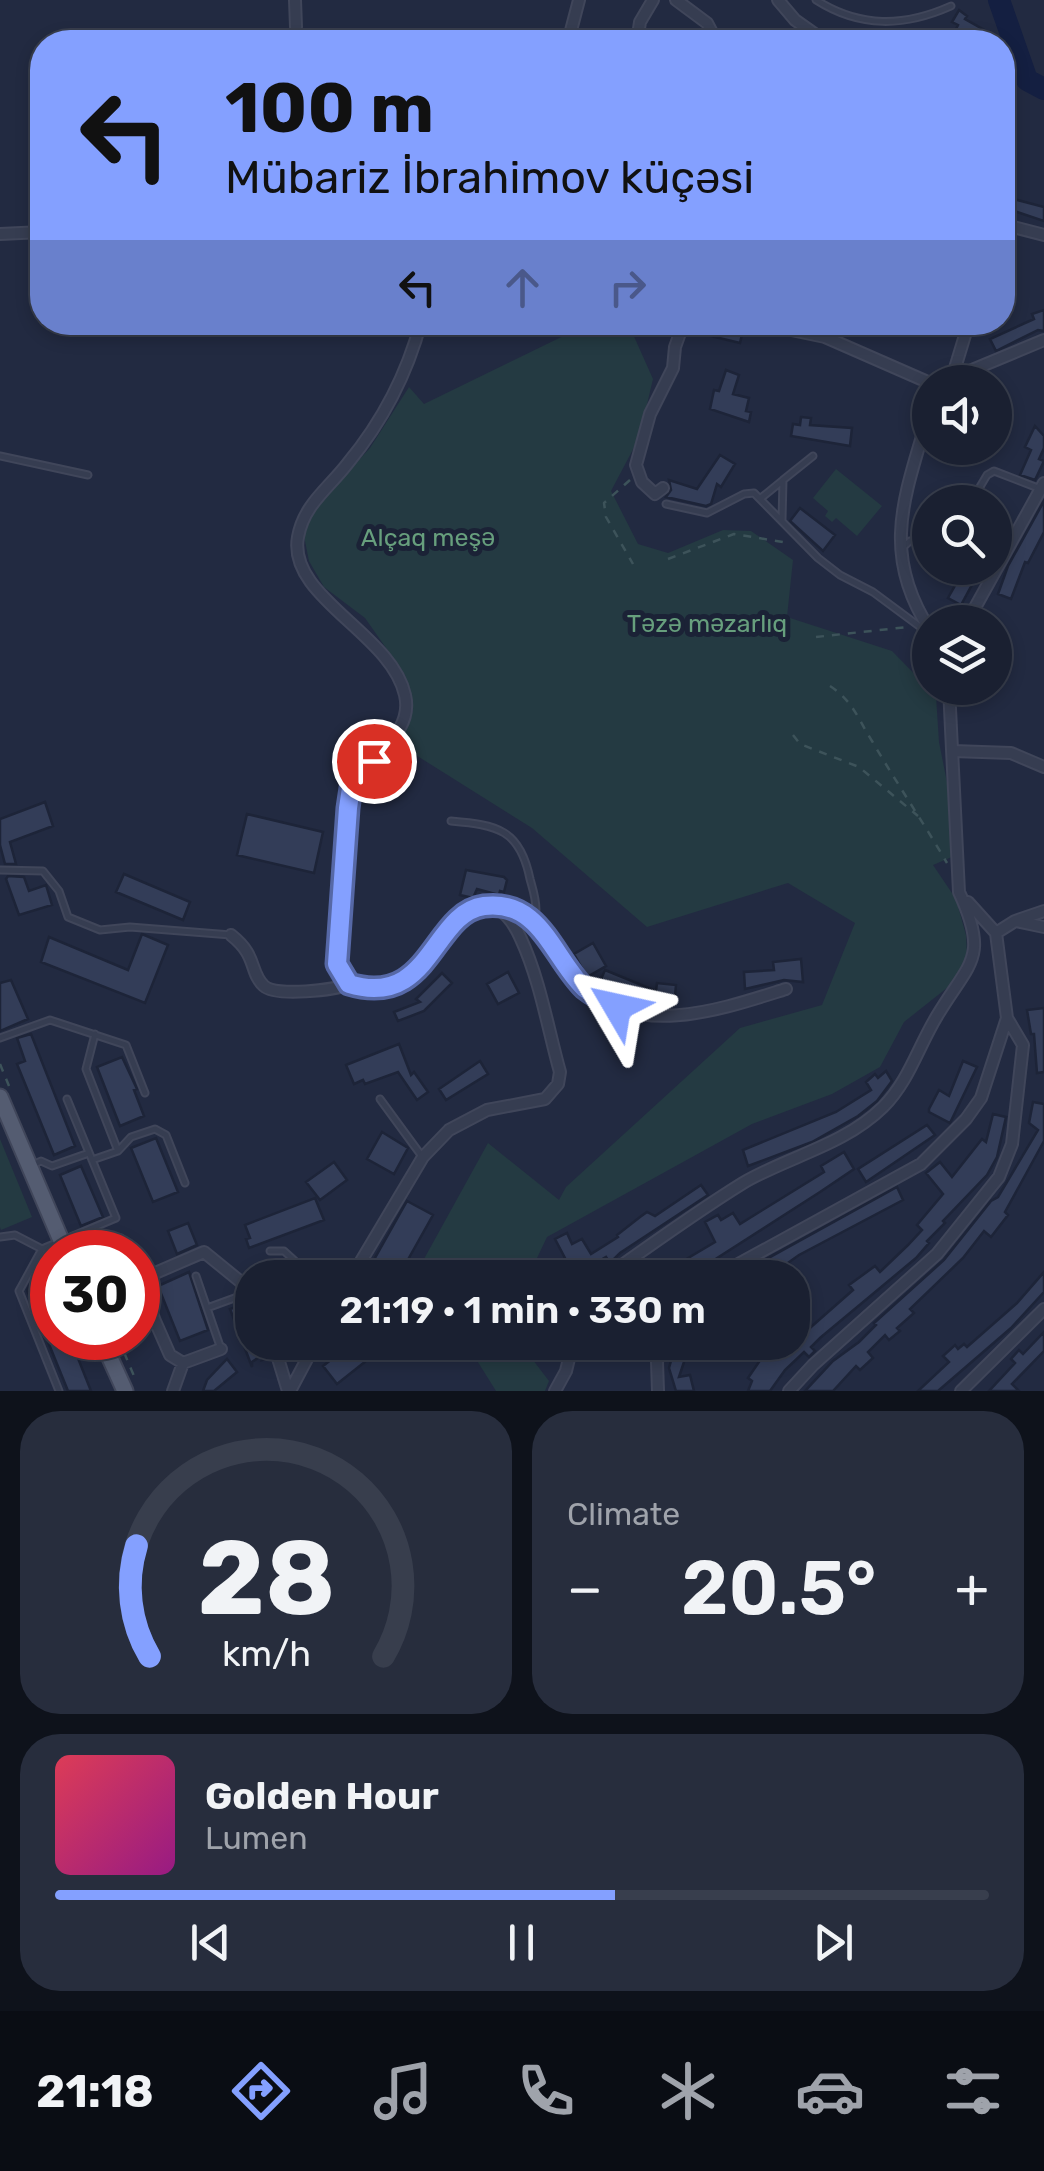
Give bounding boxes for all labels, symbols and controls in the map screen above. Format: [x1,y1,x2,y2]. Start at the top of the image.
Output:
text: 100 m [225,67,434,150]
icon: left [60,70,190,200]
text: Mübariz İbrahimov küçəsi [225,151,754,204]
icon: left [390,260,445,315]
icon: ahead [495,260,550,315]
icon: right [600,260,655,315]
map controls [912,365,1012,705]
button: sound [912,365,1012,465]
button: search [912,485,1012,585]
park label: Alçaq meşə [361,523,495,552]
button: layers [912,605,1012,705]
park label: Təzə məzarlıq [627,609,787,638]
pin [332,719,417,804]
icon: arrive [347,734,402,789]
position arrow [565,955,669,1059]
speed limit sign: 30 [30,1230,160,1360]
text: 21:19 · 1 min · 330 m [339,1287,706,1333]
text: Climate [567,1495,680,1533]
text: 28 [197,1517,335,1640]
text: 20.5° [681,1544,876,1633]
text: − [567,1556,603,1621]
text: + [955,1556,989,1621]
text: km/h [221,1633,311,1675]
text: Golden Hour [205,1773,439,1819]
text: Lumen [205,1819,308,1857]
icon: previous [183,1915,238,1970]
icon: pause [494,1915,549,1970]
icon: next [806,1915,861,1970]
icon: directions [226,2056,296,2126]
icon: music [368,2056,438,2126]
icon: phone [511,2056,581,2126]
icon: climate [653,2056,723,2126]
icon: car [795,2056,865,2126]
icon: filters [938,2056,1008,2126]
text: 21:18 [36,2065,154,2118]

